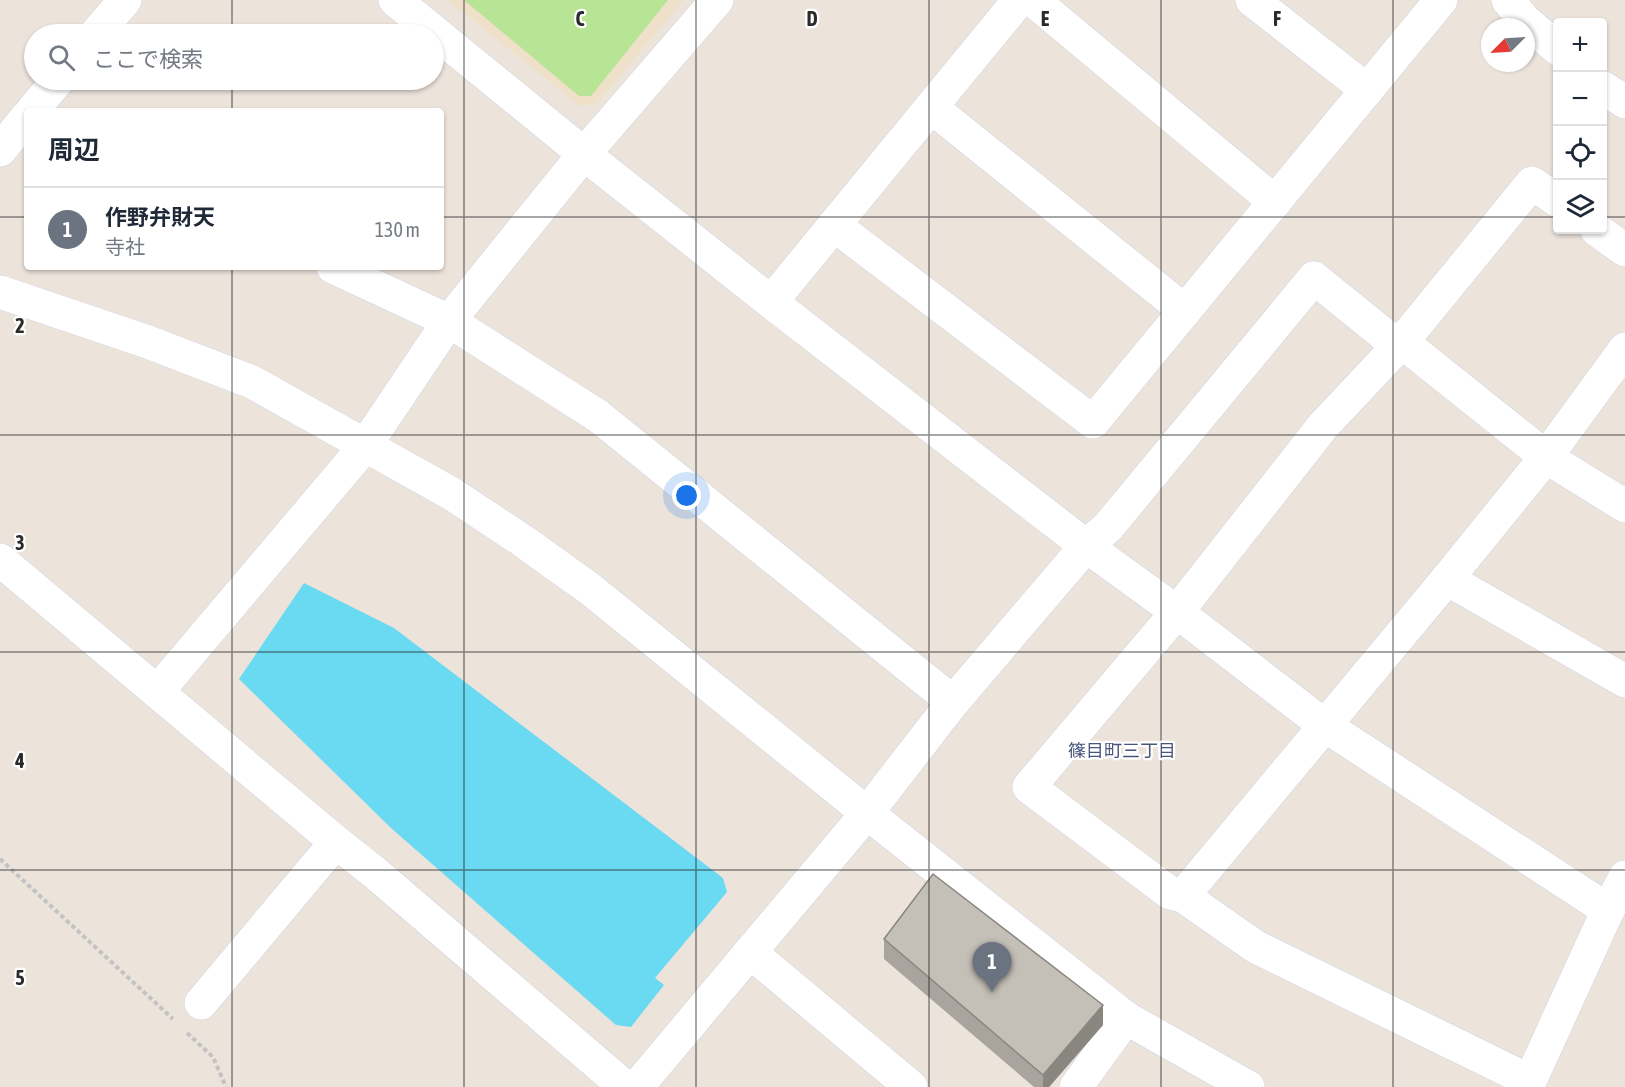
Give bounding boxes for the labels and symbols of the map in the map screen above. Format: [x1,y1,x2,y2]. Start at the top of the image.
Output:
text: C [576,7,585,30]
text: D [806,7,818,30]
text: E [1041,7,1050,30]
text: F [1273,7,1281,30]
north arrow [1481,18,1535,72]
text: 2 [15,314,25,337]
your location [672,481,701,510]
text: 3 [15,531,25,554]
district label: 篠目町三丁目 [1068,740,1176,761]
text: 4 [14,749,25,772]
pin: 1 [972,942,1012,992]
text: 5 [15,966,25,989]

